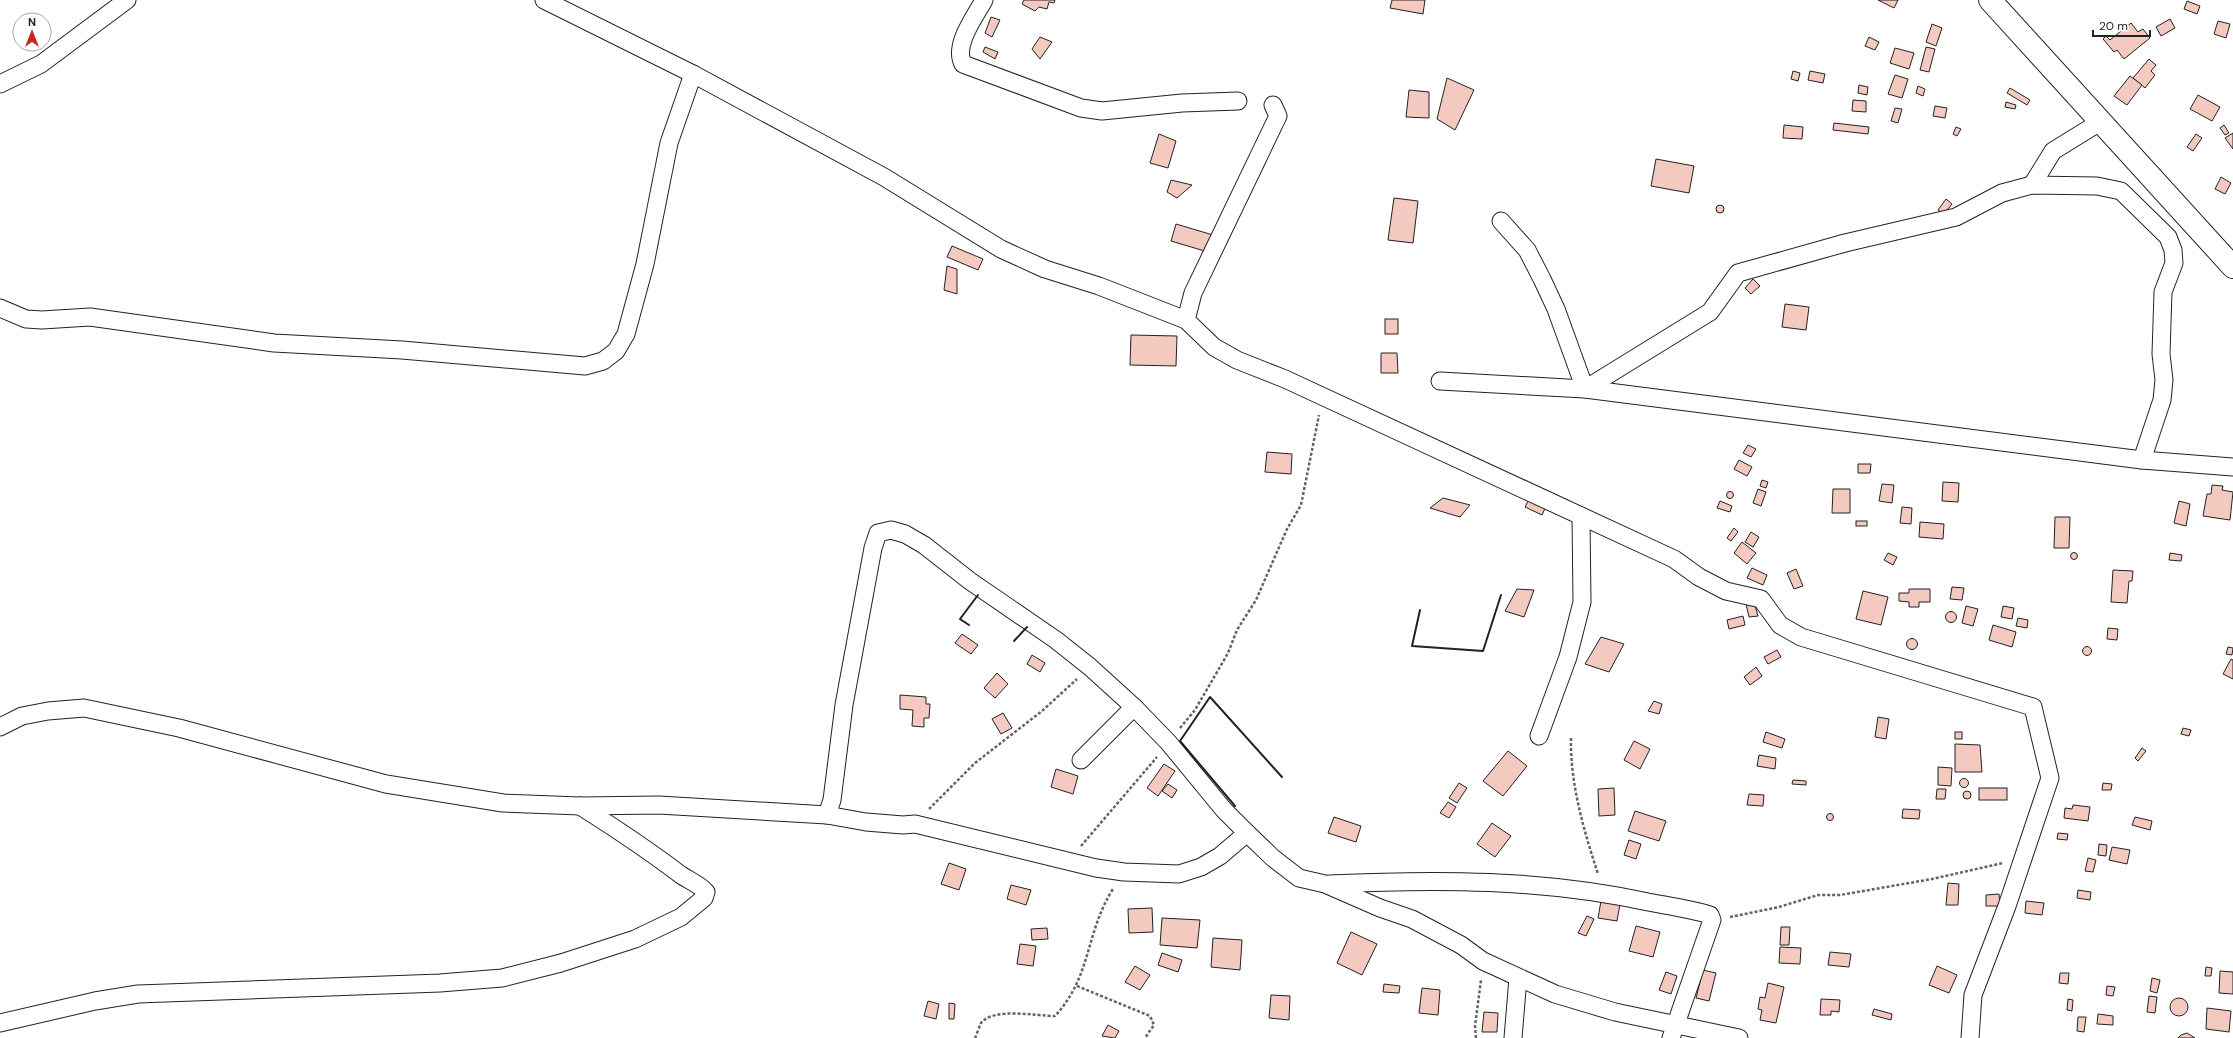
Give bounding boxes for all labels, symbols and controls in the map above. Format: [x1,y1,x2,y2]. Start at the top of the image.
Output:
north arrow [12,12,52,52]
scale bar [2093,12,2150,38]
text: N [28,15,36,29]
text: 20 m [2099,18,2128,34]

